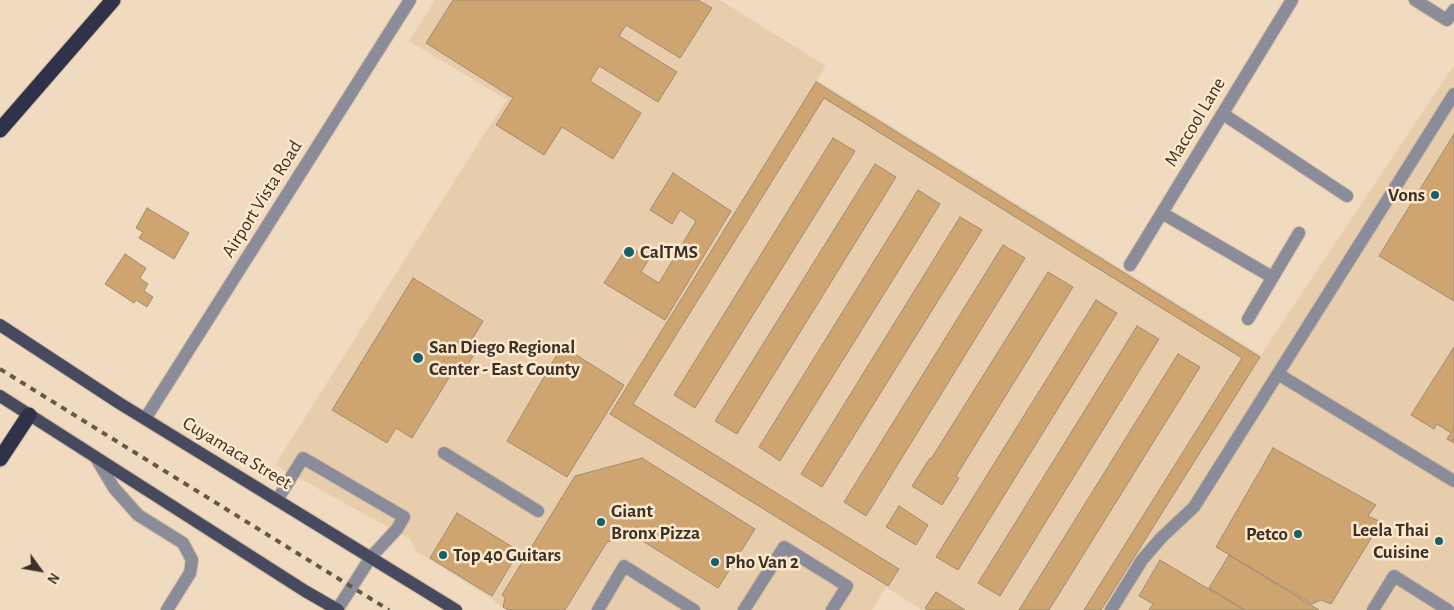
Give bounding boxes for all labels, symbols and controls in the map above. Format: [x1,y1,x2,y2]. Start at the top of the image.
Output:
street label: Maccool Lane [1160,73,1230,171]
street label: Airport Vista Road [217,136,307,262]
place label: Vons [1388,184,1425,206]
marker: Vons [1429,189,1441,201]
place label: CalTMS [640,241,698,263]
marker: CalTMS [622,245,636,259]
place label: San Diego Regional Center - East County [429,336,580,380]
marker: San Diego Regional Center - East County [411,351,425,365]
street label: Cuyamaca Street [178,412,296,494]
place label: Giant Bronx Pizza [611,500,700,544]
marker: Giant Bronx Pizza [595,516,607,528]
place label: Leela Thai Cuisine [1352,519,1429,563]
place label: Petco [1246,523,1288,545]
marker: Petco [1292,528,1304,540]
marker: Leela Thai Cuisine [1433,535,1445,547]
place label: Top 40 Guitars [453,544,561,566]
north arrow [15,545,65,595]
marker: Top 40 Guitars [437,549,449,561]
place label: Pho Van 2 [725,551,799,573]
marker: Pho Van 2 [709,556,721,568]
text: N [44,570,61,586]

